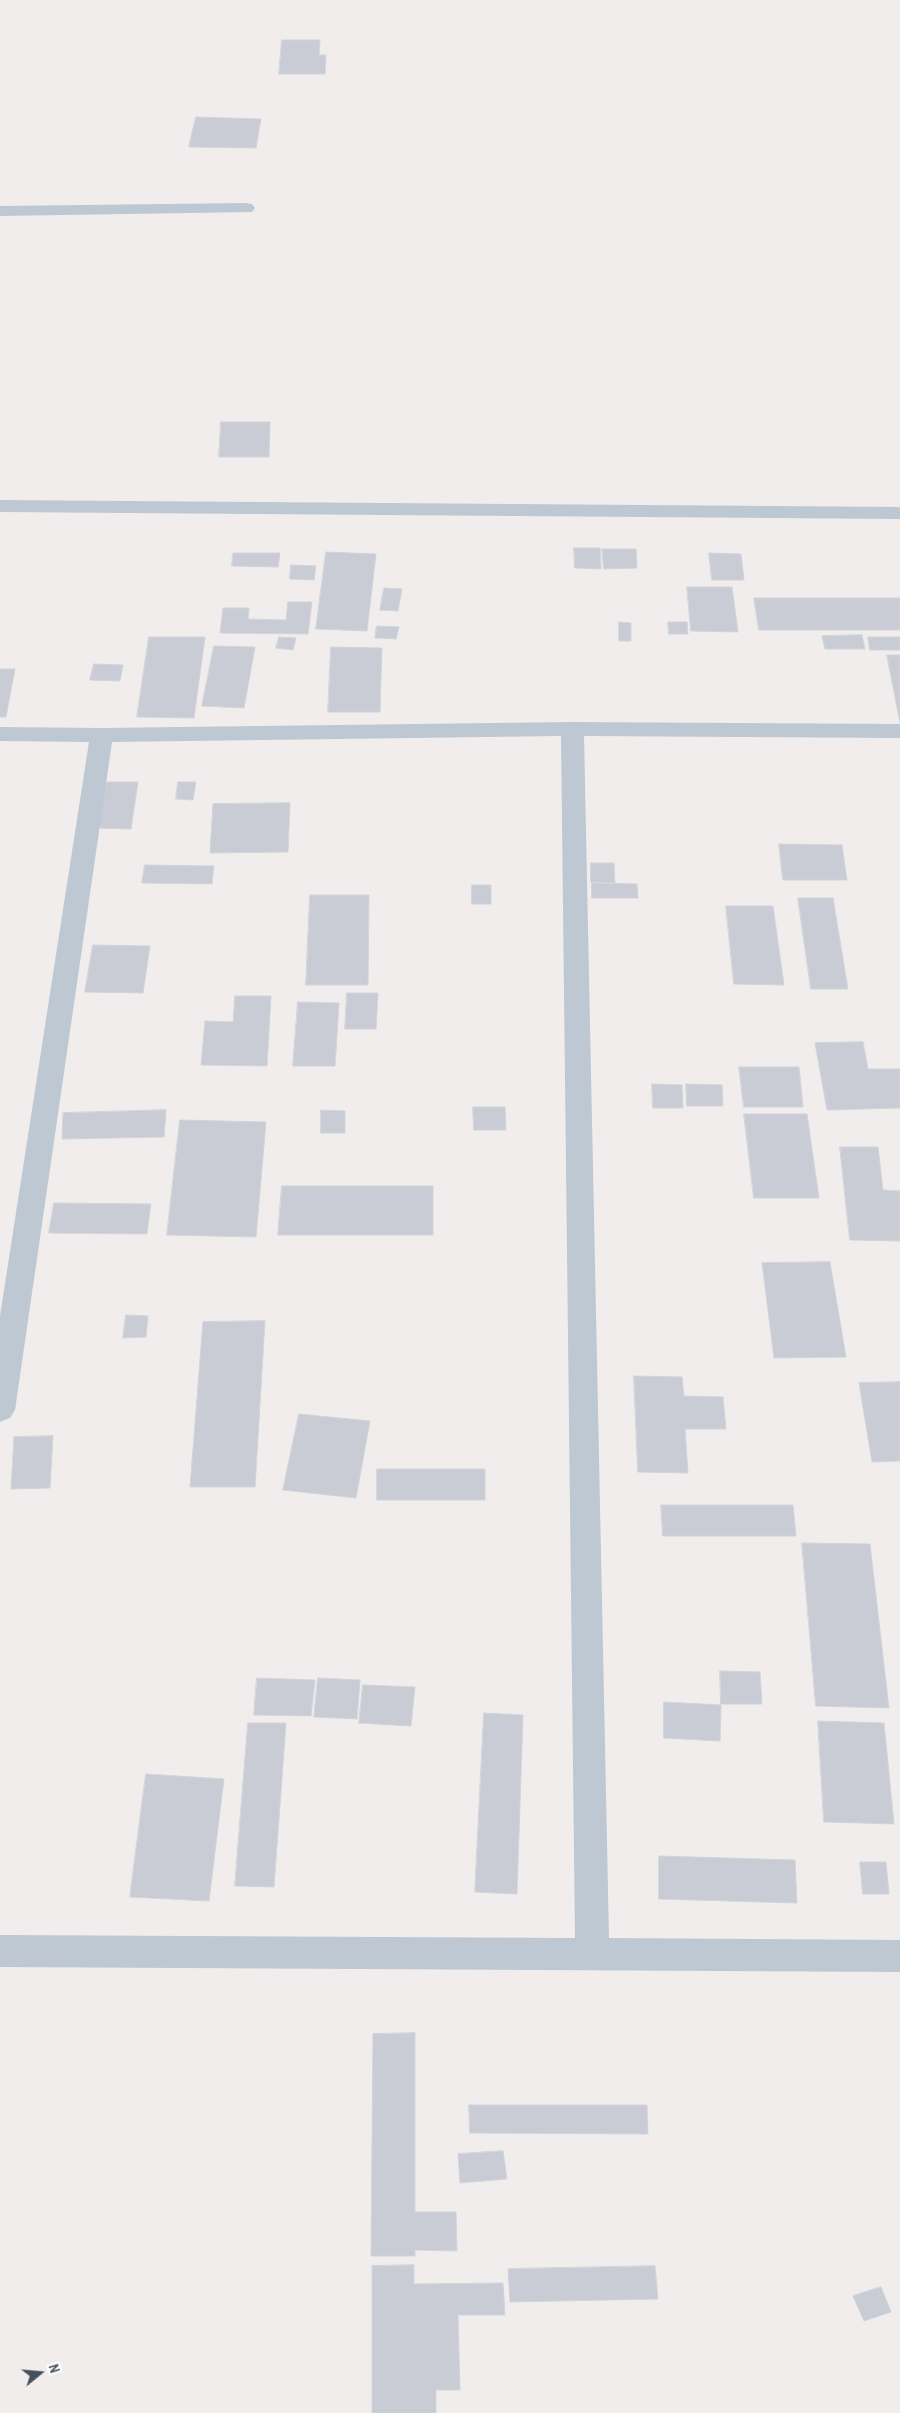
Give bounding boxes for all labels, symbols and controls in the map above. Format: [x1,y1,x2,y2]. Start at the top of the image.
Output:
north arrow [15,2348,65,2398]
text: N [45,2362,64,2375]

